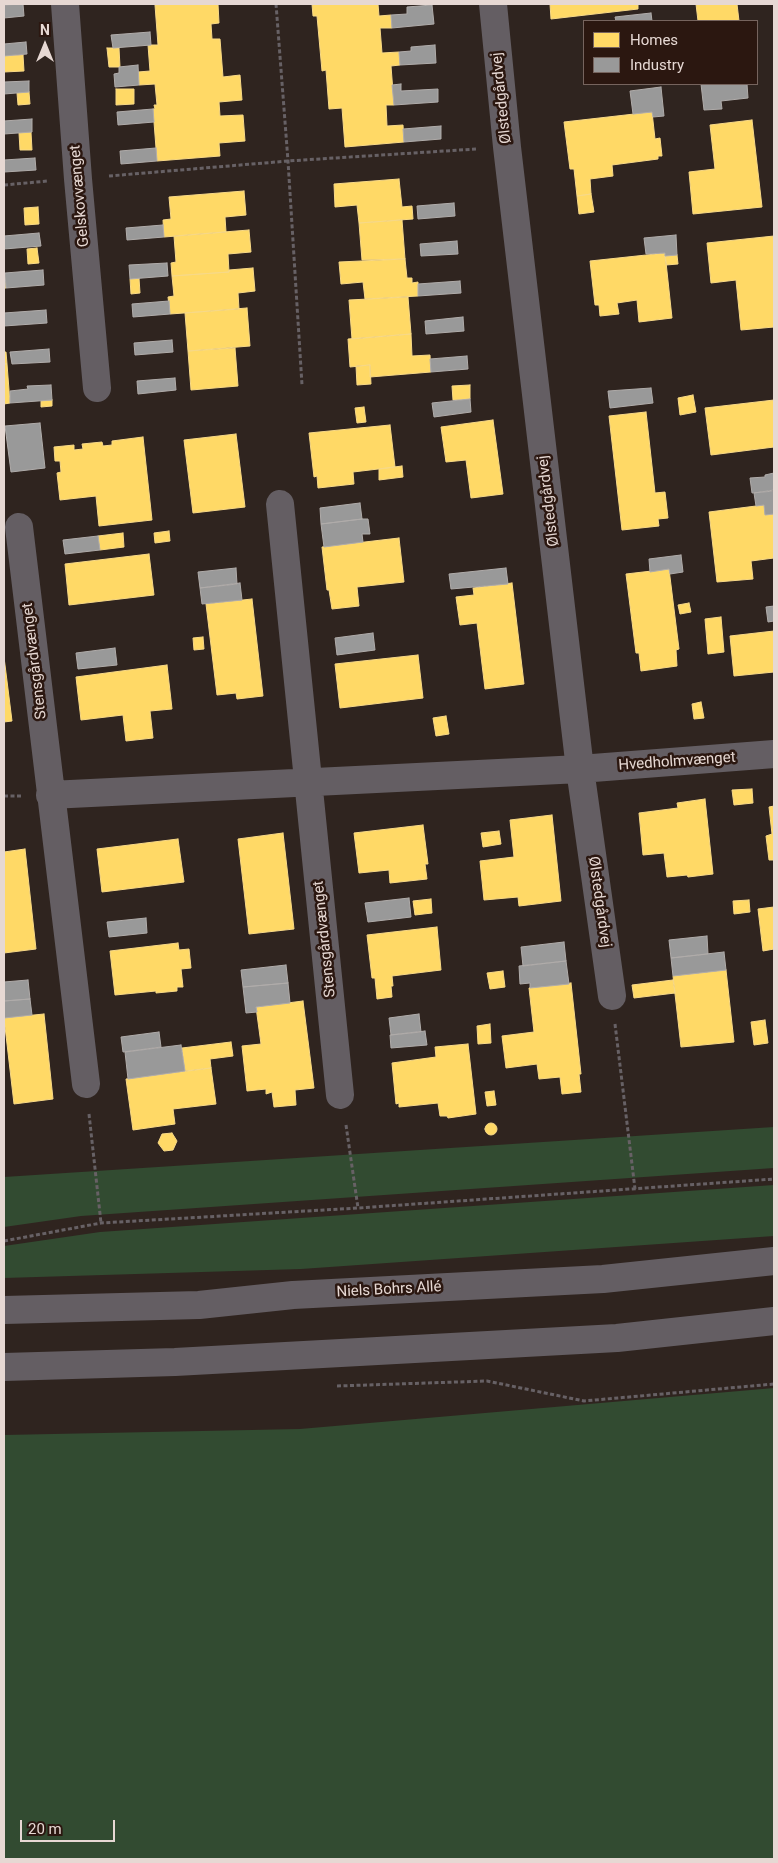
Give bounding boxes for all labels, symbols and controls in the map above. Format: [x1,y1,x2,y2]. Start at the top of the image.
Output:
north arrow [20,20,70,70]
legend [583,20,758,85]
text: N [40,22,50,38]
text: Homes [630,31,678,49]
street label: Ølstedgårdvej [488,51,516,145]
text: Industry [630,56,684,74]
street label: Gelskovvænget [67,144,93,248]
street label: Ølstedgårdvej [534,454,564,548]
street label: Stensgårdvænget [19,602,51,720]
street label: Hvedholmvænget [618,749,736,775]
street label: Ølstedgårdvej [584,855,614,949]
street label: Stensgårdvænget [310,880,340,998]
street label: Niels Bohrs Allé [336,1278,442,1302]
scale bar [22,1810,118,1842]
text: 20 m [28,1820,62,1838]

